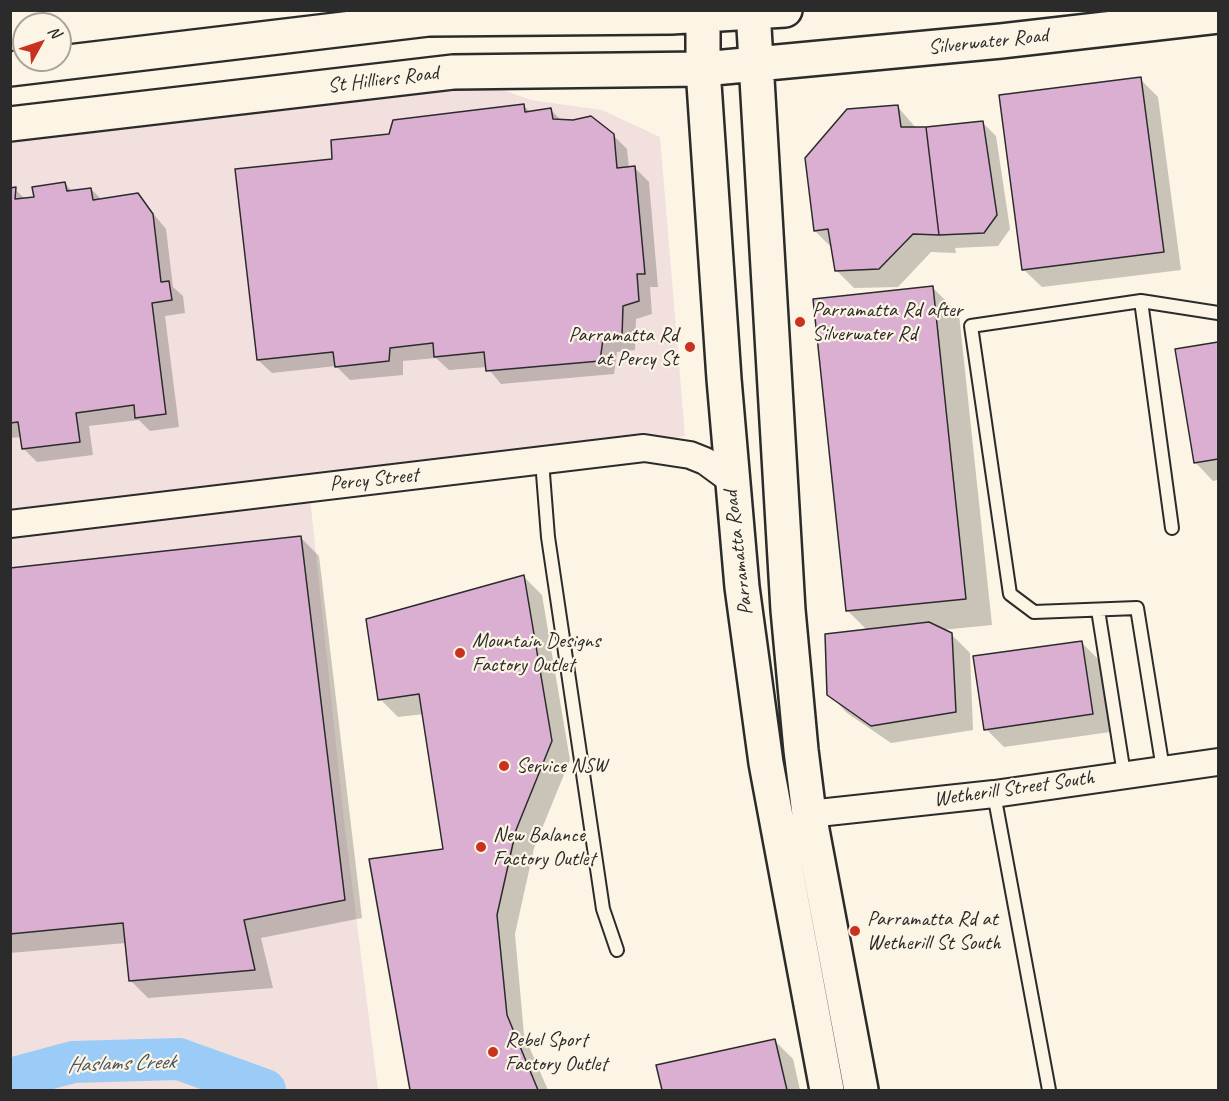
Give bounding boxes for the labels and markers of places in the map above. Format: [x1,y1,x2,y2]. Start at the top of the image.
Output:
place label: Parramatta Rd after Silverwater Rd [812,297,962,347]
marker: Parramatta Rd after Silverwater Rd [793,315,807,329]
place label: Parramatta Rd at Percy St [569,322,678,372]
marker: Parramatta Rd at Percy St [683,340,697,354]
place label: Mountain Designs Factory Outlet [472,628,600,678]
marker: Mountain Designs Factory Outlet [453,646,467,660]
place label: Service NSW [516,753,607,779]
marker: Service NSW [497,759,511,773]
place label: New Balance Factory Outlet [493,822,595,872]
marker: New Balance Factory Outlet [474,840,488,854]
place label: Parramatta Rd at Wetherill St South [867,906,1000,956]
marker: Parramatta Rd at Wetherill St South [848,924,862,938]
place label: Rebel Sport Factory Outlet [505,1027,607,1077]
marker: Rebel Sport Factory Outlet [486,1045,500,1059]

